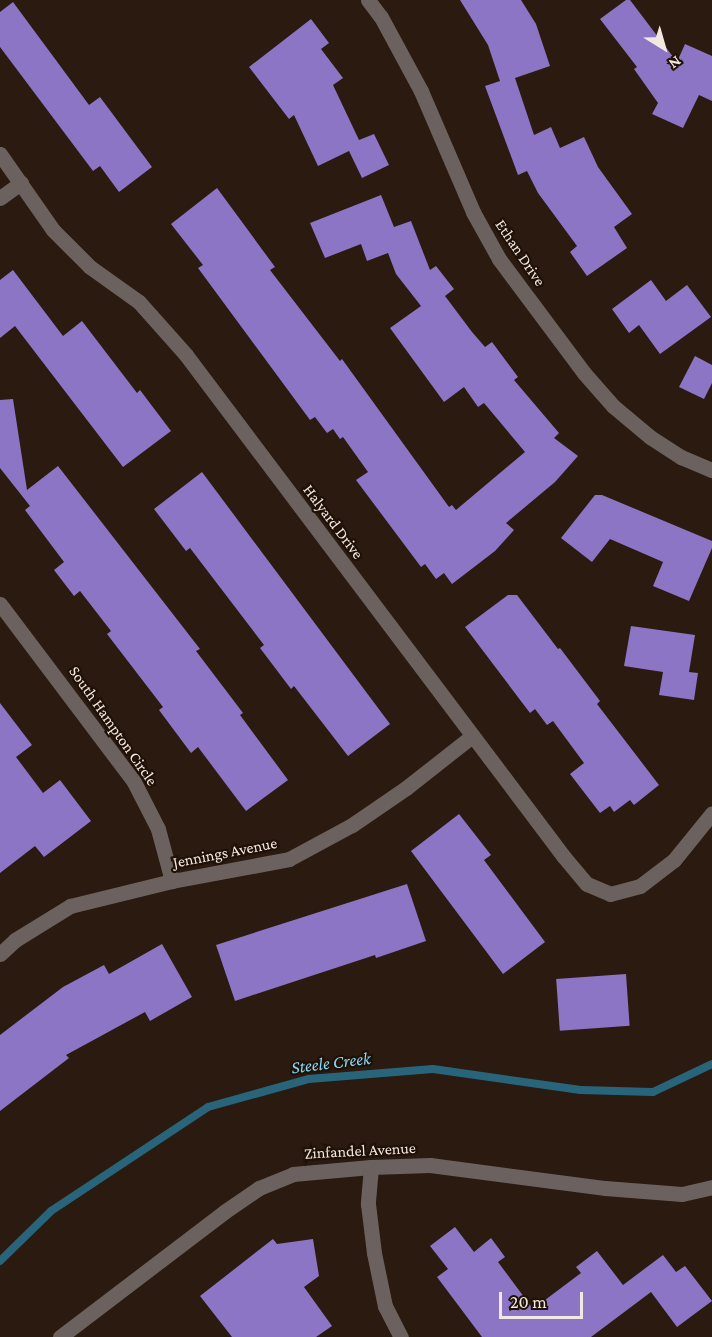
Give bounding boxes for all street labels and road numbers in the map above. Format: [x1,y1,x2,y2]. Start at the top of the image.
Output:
street label: Ethan Drive [491,216,549,290]
street label: Halyard Drive [299,481,367,563]
street label: South Hampton Circle [65,663,161,789]
street label: Jennings Avenue [171,833,279,873]
street label: Zinfandel Avenue [304,1138,416,1164]

